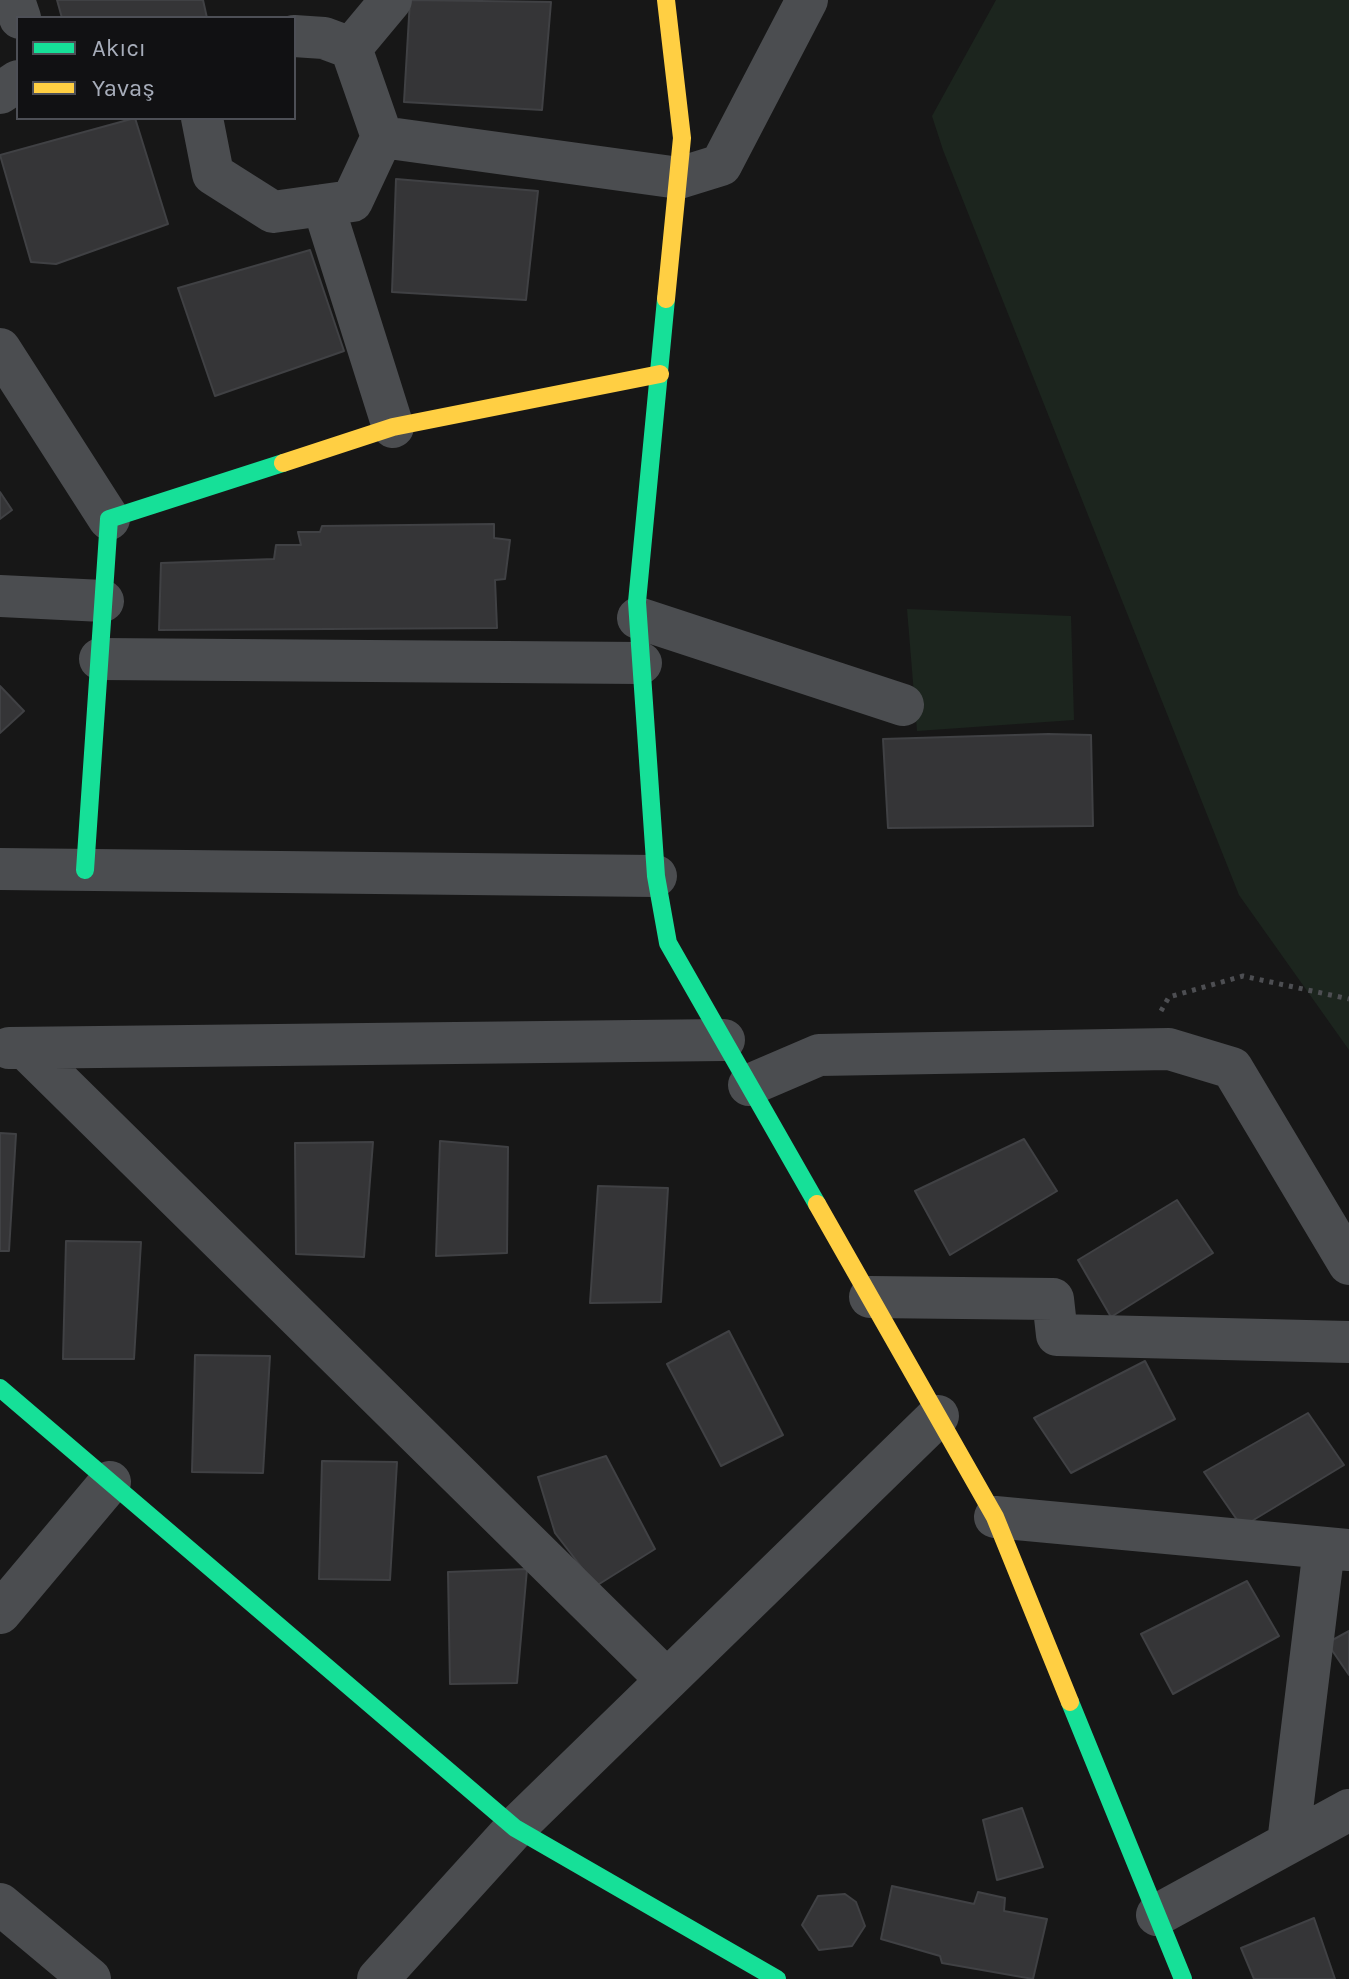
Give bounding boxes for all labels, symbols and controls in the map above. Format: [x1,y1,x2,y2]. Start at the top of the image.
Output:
legend [16,16,296,120]
text: Akıcı [92,34,146,62]
text: Yavaş [92,74,155,102]

